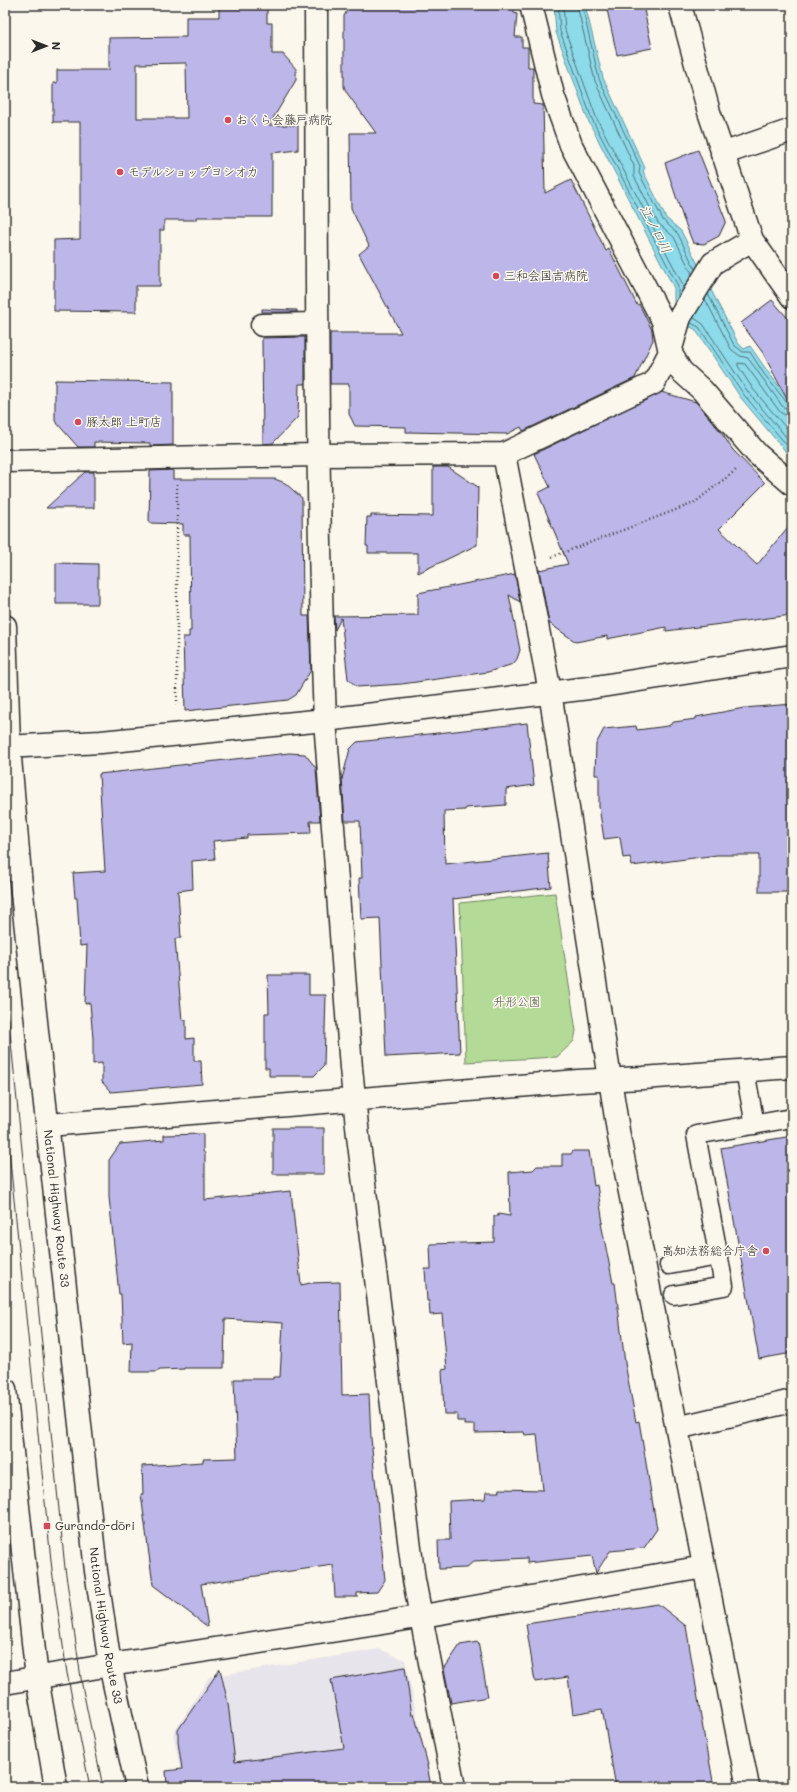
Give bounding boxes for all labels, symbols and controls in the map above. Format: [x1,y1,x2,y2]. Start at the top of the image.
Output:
north arrow [26,26,66,66]
text: N [49,42,64,50]
place label: おくら会藤戸病院 [236,111,332,127]
marker: おくら会藤戸病院 [223,115,233,125]
place label: モデルショップヨシオカ [128,163,259,179]
marker: モデルショップヨシオカ [115,167,125,177]
water label: 江ノ口川 [637,202,676,256]
place label: 三和会国吉病院 [504,267,588,283]
marker: 三和会国吉病院 [491,271,501,281]
place label: 豚太郎 上町店 [86,413,162,429]
marker: 豚太郎 上町店 [73,417,83,427]
park label: 升形公園 [493,993,541,1009]
street label: National Highway Route 33 [41,1129,74,1288]
place label: 高知法務総合庁舎 [662,1242,758,1258]
marker: 高知法務総合庁舎 [761,1246,771,1256]
place label: Gurando-dōri [55,1517,135,1533]
marker: Gurando-dōri [42,1521,52,1531]
street label: National Highway Route 33 [86,1546,127,1705]

